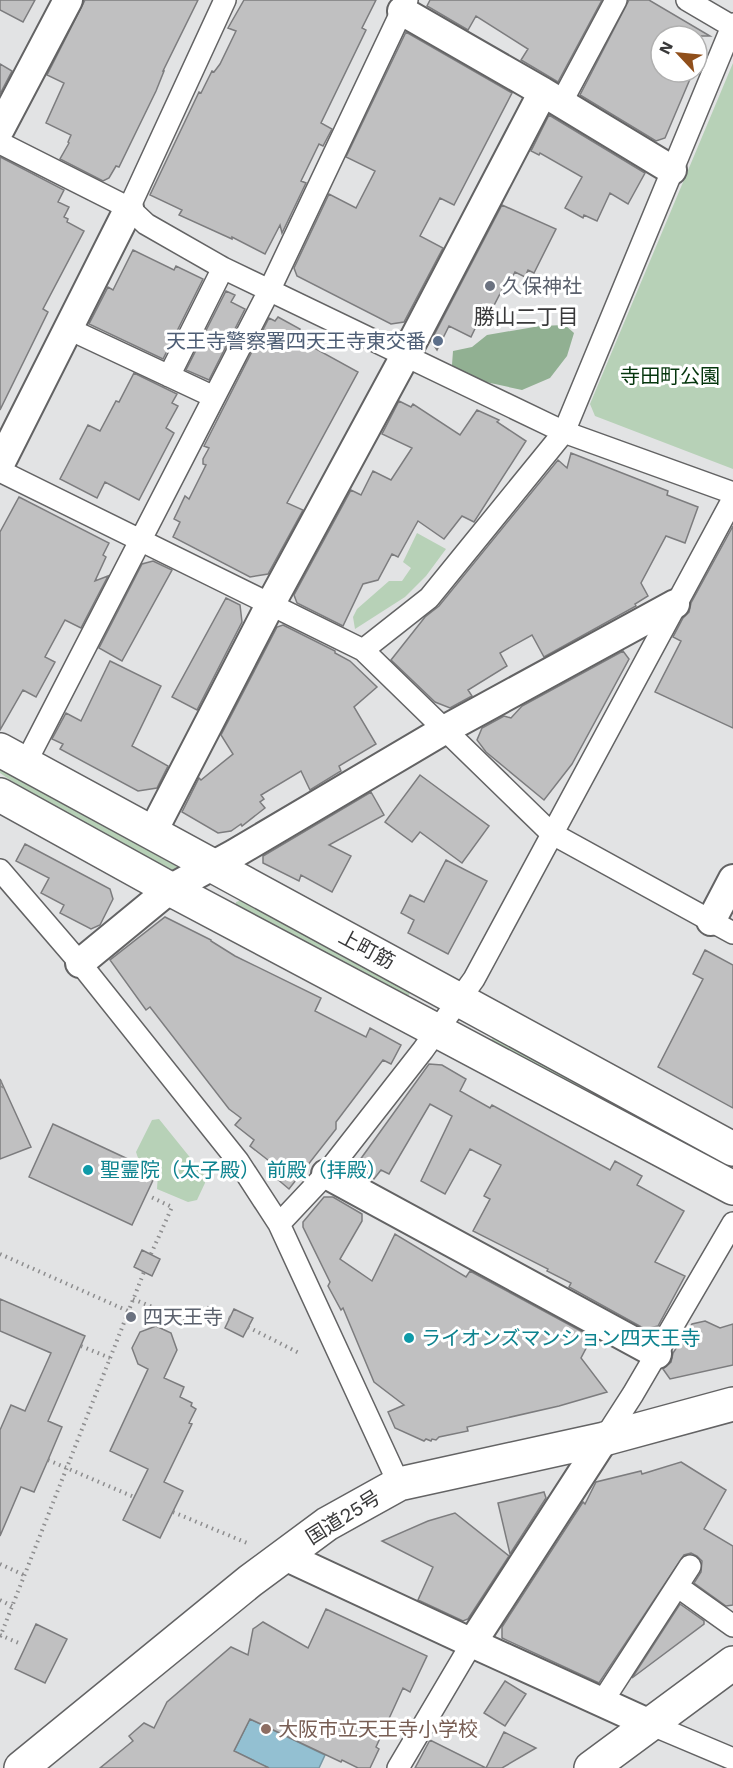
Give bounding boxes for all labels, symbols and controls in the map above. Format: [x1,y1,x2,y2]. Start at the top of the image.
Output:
north arrow [649,24,709,84]
text: N [655,38,677,57]
place label: 久保神社 [502,274,582,298]
marker: 久保神社 [483,279,497,293]
district label: 勝山二丁目 [474,304,579,329]
place label: 天王寺警察署四天王寺東交番 [166,329,426,353]
marker: 天王寺警察署四天王寺東交番 [431,334,445,348]
park label: 寺田町公園 [620,364,720,388]
street label: 上町筋 [335,924,399,974]
place label: 聖霊院（太子殿） 前殿（拝殿） [100,1158,387,1182]
marker: 聖霊院（太子殿） 前殿（拝殿） [81,1163,95,1177]
place label: 四天王寺 [143,1305,223,1329]
marker: 四天王寺 [124,1310,138,1324]
place label: ライオンズマンション四天王寺 [421,1326,701,1350]
marker: ライオンズマンション四天王寺 [402,1331,416,1345]
street label: 国道25号 [301,1485,385,1549]
place label: 大阪市立天王寺小学校 [278,1717,478,1741]
marker: 大阪市立天王寺小学校 [259,1722,273,1736]

